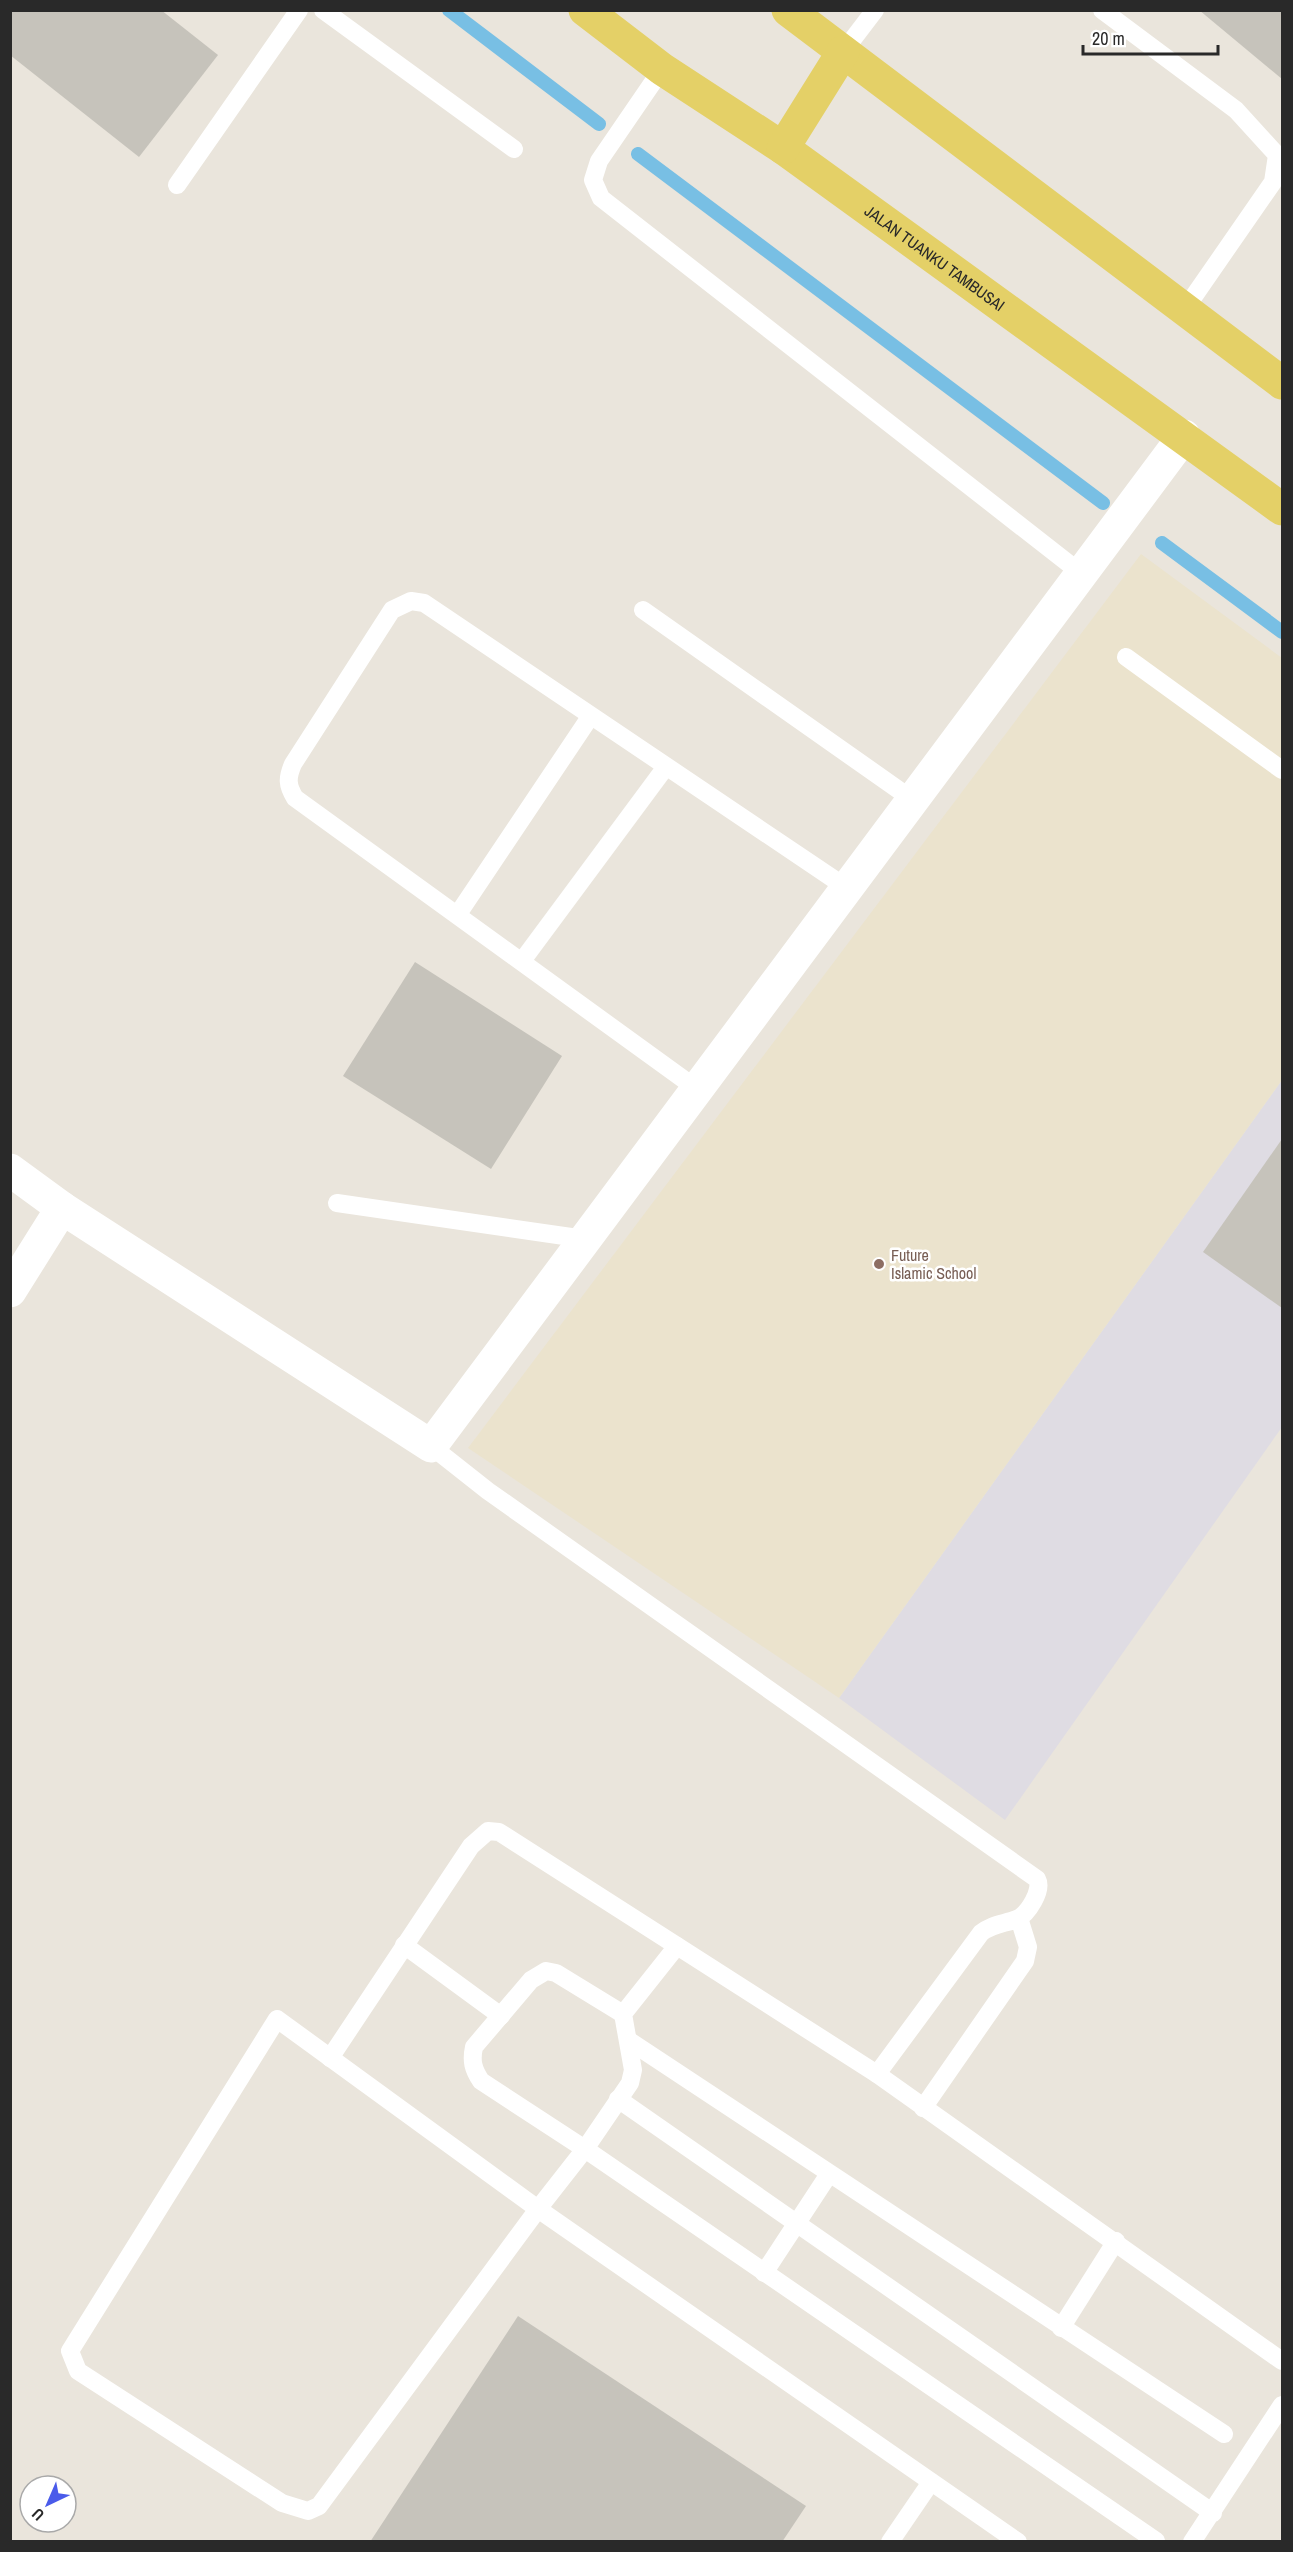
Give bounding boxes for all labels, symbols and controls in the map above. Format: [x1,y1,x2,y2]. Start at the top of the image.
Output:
scale bar [1083,18,1218,56]
text: 20 m [1092,26,1125,51]
street label: JALAN TUANKU TAMBUSAI [860,200,1009,316]
place label: Future Islamic School [891,1244,976,1284]
marker: Future Islamic School [872,1257,886,1271]
north arrow [18,2474,78,2534]
text: U [27,2504,49,2526]

